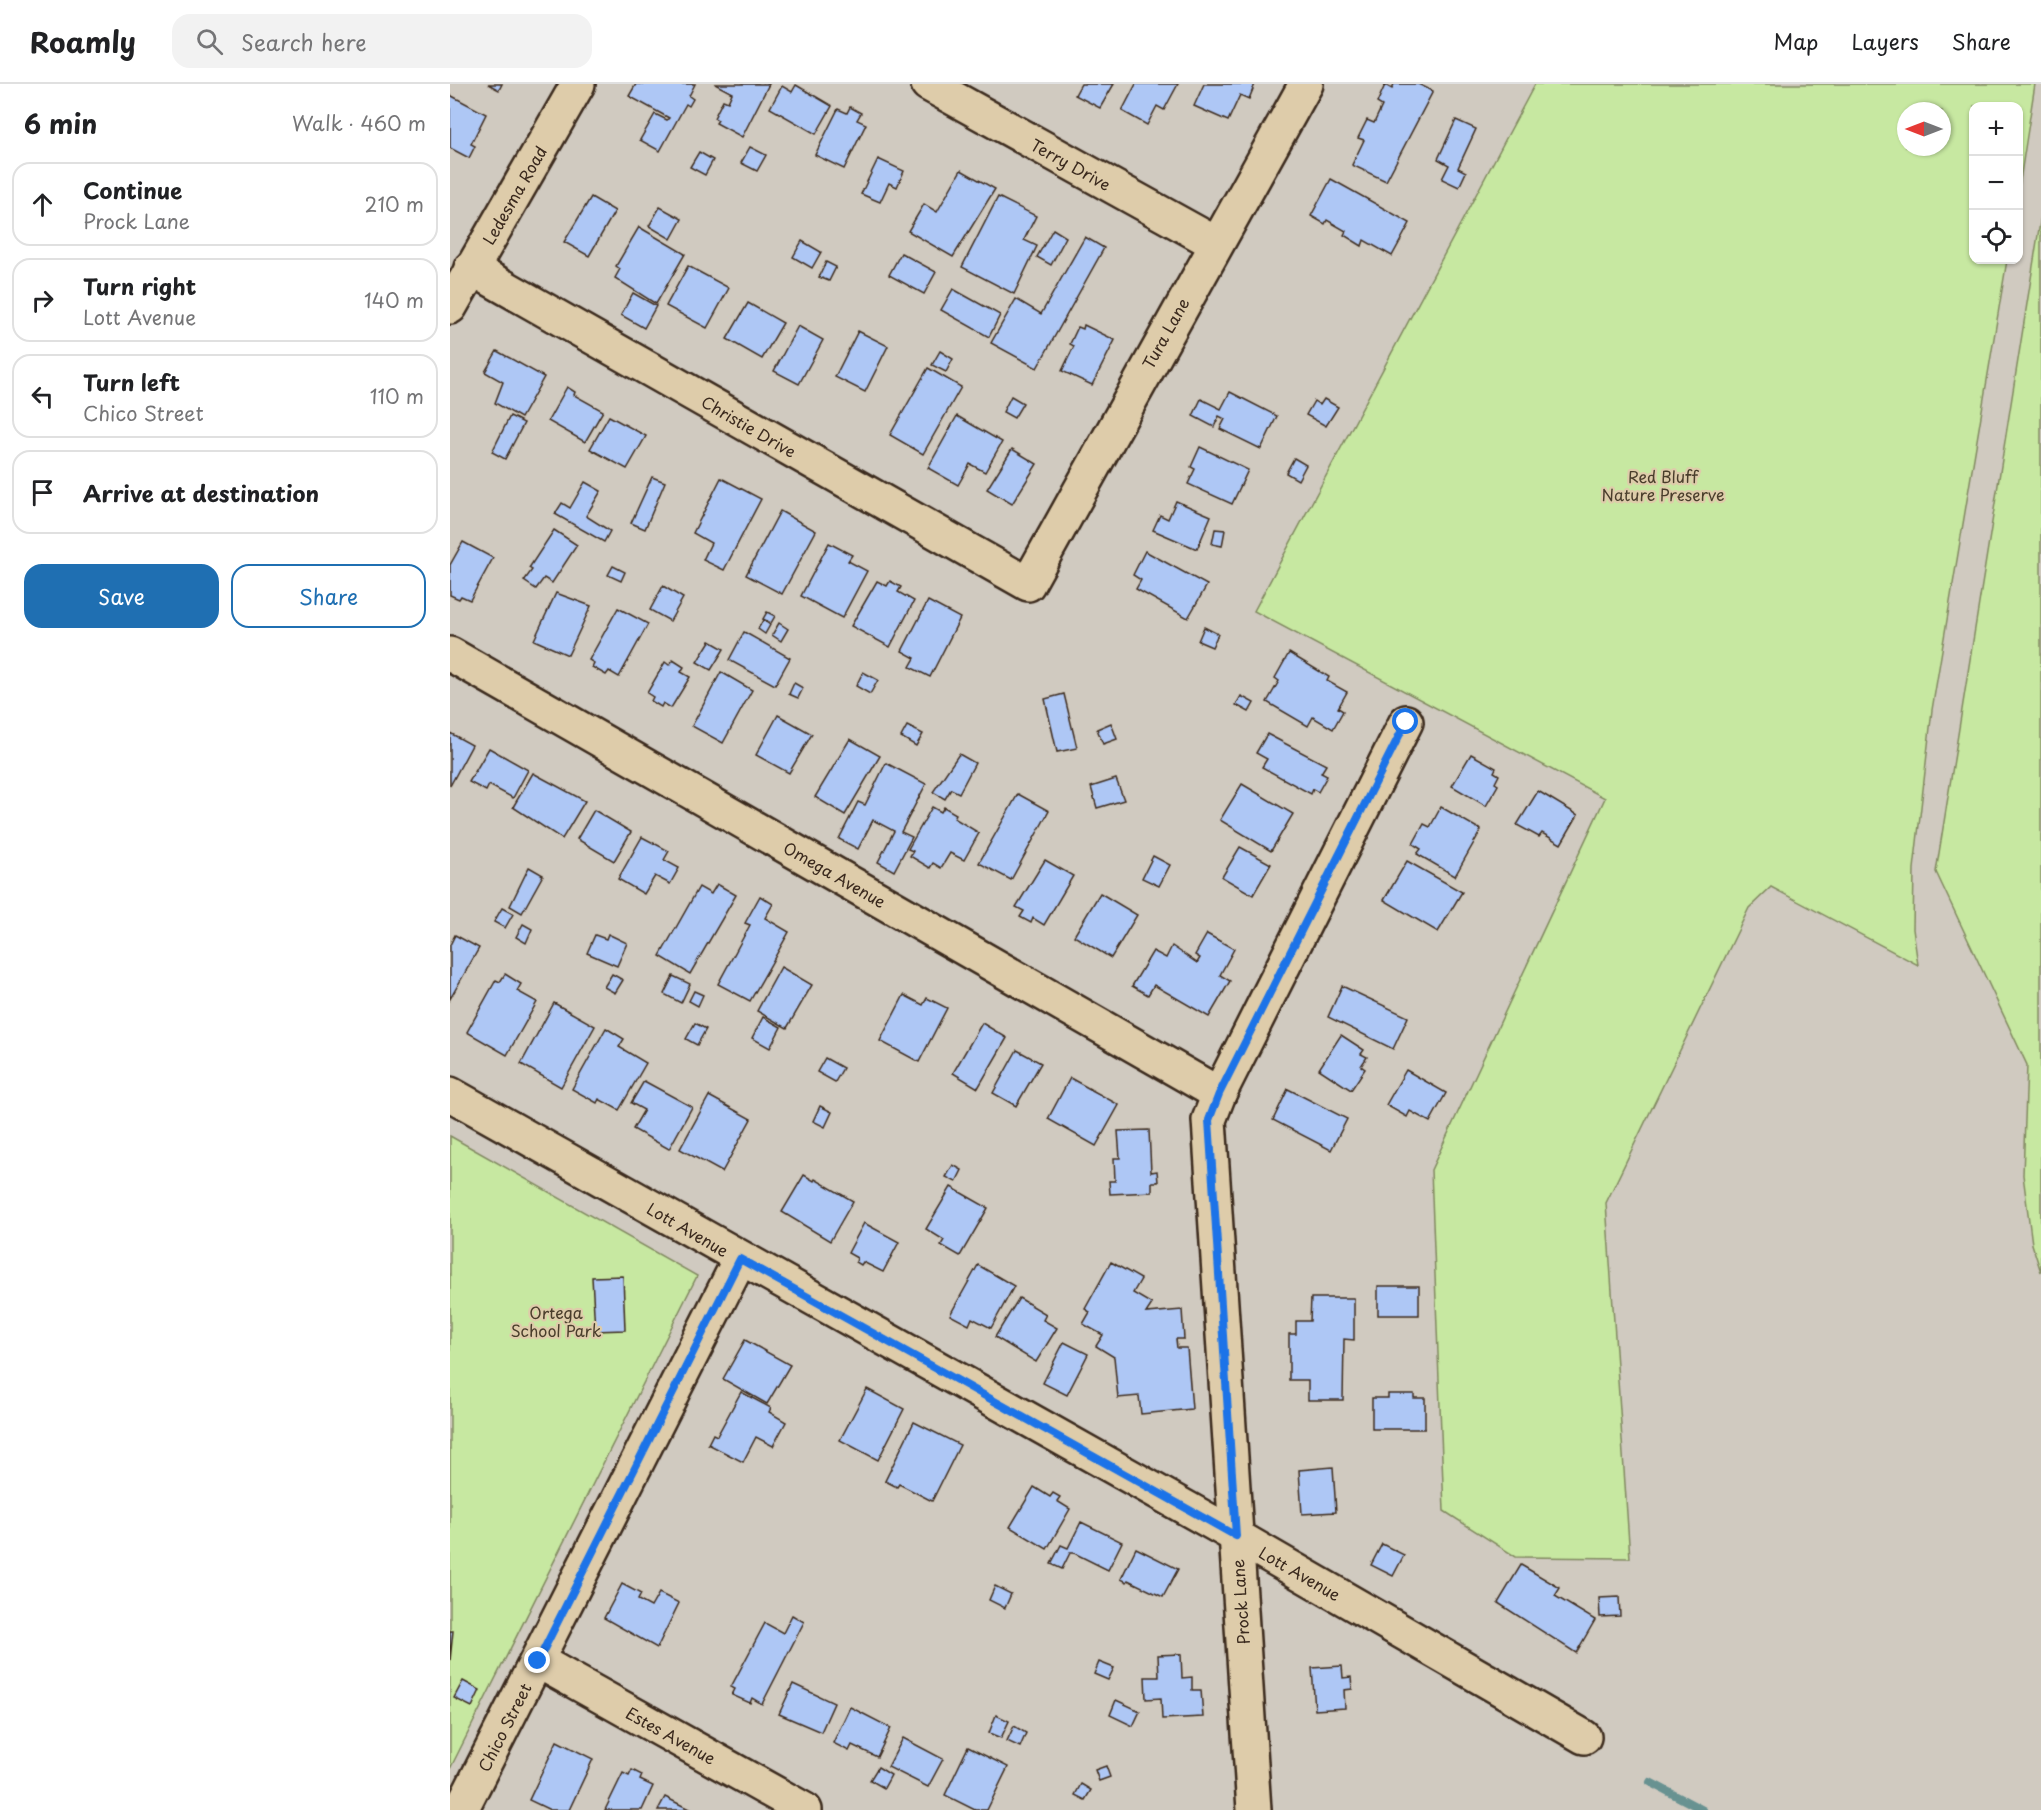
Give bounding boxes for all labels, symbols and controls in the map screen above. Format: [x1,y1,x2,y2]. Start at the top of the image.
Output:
search box [172,14,592,68]
text: Roamly [30,20,136,63]
icon: search [193,25,226,58]
text: Search here [241,25,367,58]
text: Map [1774,25,1818,57]
text: Layers [1851,25,1919,57]
text: Share [1952,25,2011,57]
north arrow [1897,102,1951,156]
map controls [1969,102,2023,264]
button: + [1969,102,2023,156]
text: 6 min [24,104,97,143]
text: Walk · 460 m [292,108,426,138]
street label: Terry Drive [1027,132,1115,196]
street label: Ledesma Road [476,141,552,249]
button: − [1969,156,2023,210]
text: Continue [83,173,182,206]
icon: ahead [26,188,59,221]
text: 210 m [365,189,424,219]
text: Prock Lane [83,206,190,236]
button: locate [1969,210,2023,264]
text: Turn right [83,269,196,302]
icon: right [26,284,59,317]
text: 140 m [364,285,424,315]
street label: Tura Lane [1136,293,1194,373]
text: Lott Avenue [83,302,196,332]
text: Turn left [83,365,180,398]
icon: left [26,380,59,413]
text: 110 m [370,381,424,411]
street label: Christie Drive [697,389,801,463]
text: Chico Street [83,398,204,428]
park label: Red Bluff Nature Preserve [1602,464,1724,506]
icon: arrive [26,476,59,509]
text: Arrive at destination [83,476,319,509]
button: Save [24,564,219,628]
button: Share [231,564,426,628]
route start [1392,708,1418,734]
street label: Omega Avenue [779,835,891,913]
street label: Lott Avenue [643,1196,733,1262]
park label: Ortega School Park [511,1300,602,1342]
street label: Lott Avenue [1255,1540,1345,1606]
street label: Prock Lane [1225,1558,1255,1646]
route end [524,1647,550,1673]
street label: Chico Street [471,1678,537,1775]
street label: Estes Avenue [622,1700,720,1770]

